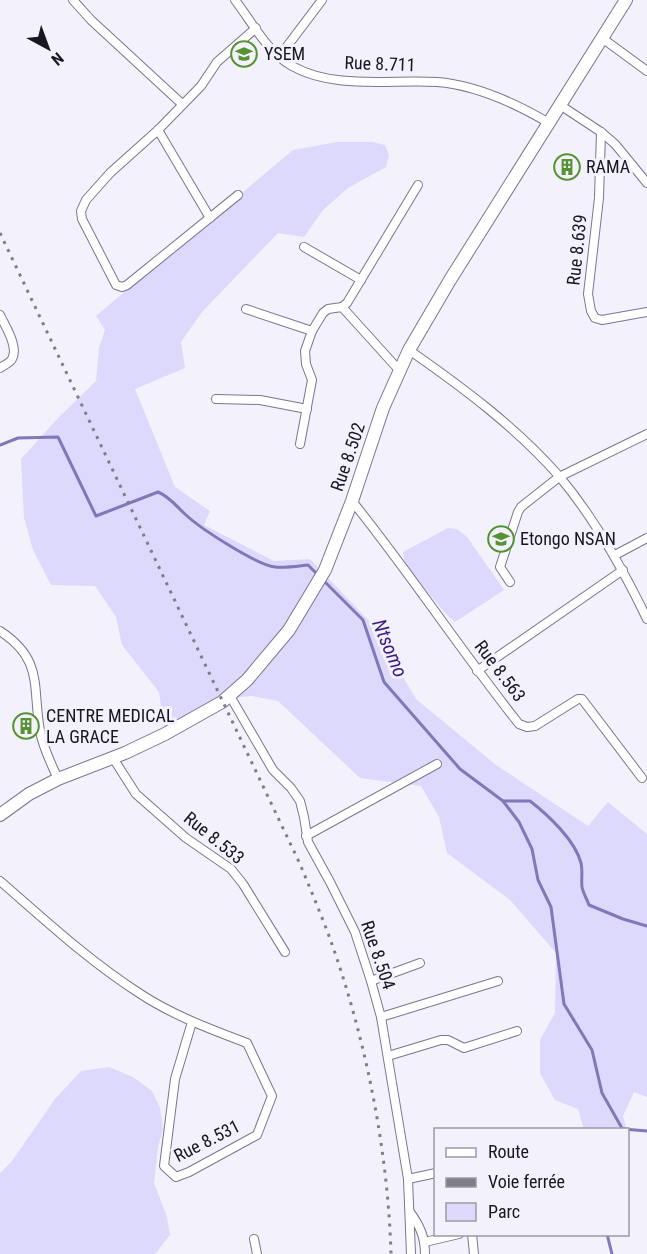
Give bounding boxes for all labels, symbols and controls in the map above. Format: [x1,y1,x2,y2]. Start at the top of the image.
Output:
north arrow [18,18,78,78]
school or university icon: YSEM [229,39,259,69]
place label: YSEM [264,43,305,64]
text: N [48,49,67,69]
street label: Rue 8.711 [344,52,416,75]
building icon: RAMA [552,152,582,182]
place label: RAMA [586,156,631,177]
street label: Rue 8.639 [562,213,591,286]
street label: Rue 8.502 [326,420,369,494]
school or university icon: Etongo NSAN [486,524,516,554]
place label: Etongo NSAN [520,528,616,549]
water label: Ntsomo [367,615,413,681]
street label: Rue 8.563 [471,636,530,705]
place label: CENTRE MEDICAL LA GRACE [46,705,175,747]
building icon: CENTRE MEDICAL LA GRACE [11,711,41,741]
street label: Rue 8.533 [180,807,249,868]
street label: Rue 8.504 [357,918,400,992]
street label: Rue 8.531 [170,1115,243,1166]
legend [434,1128,629,1236]
text: Route [488,1141,529,1162]
text: Voie ferrée [488,1171,565,1192]
text: Parc [488,1201,520,1222]

